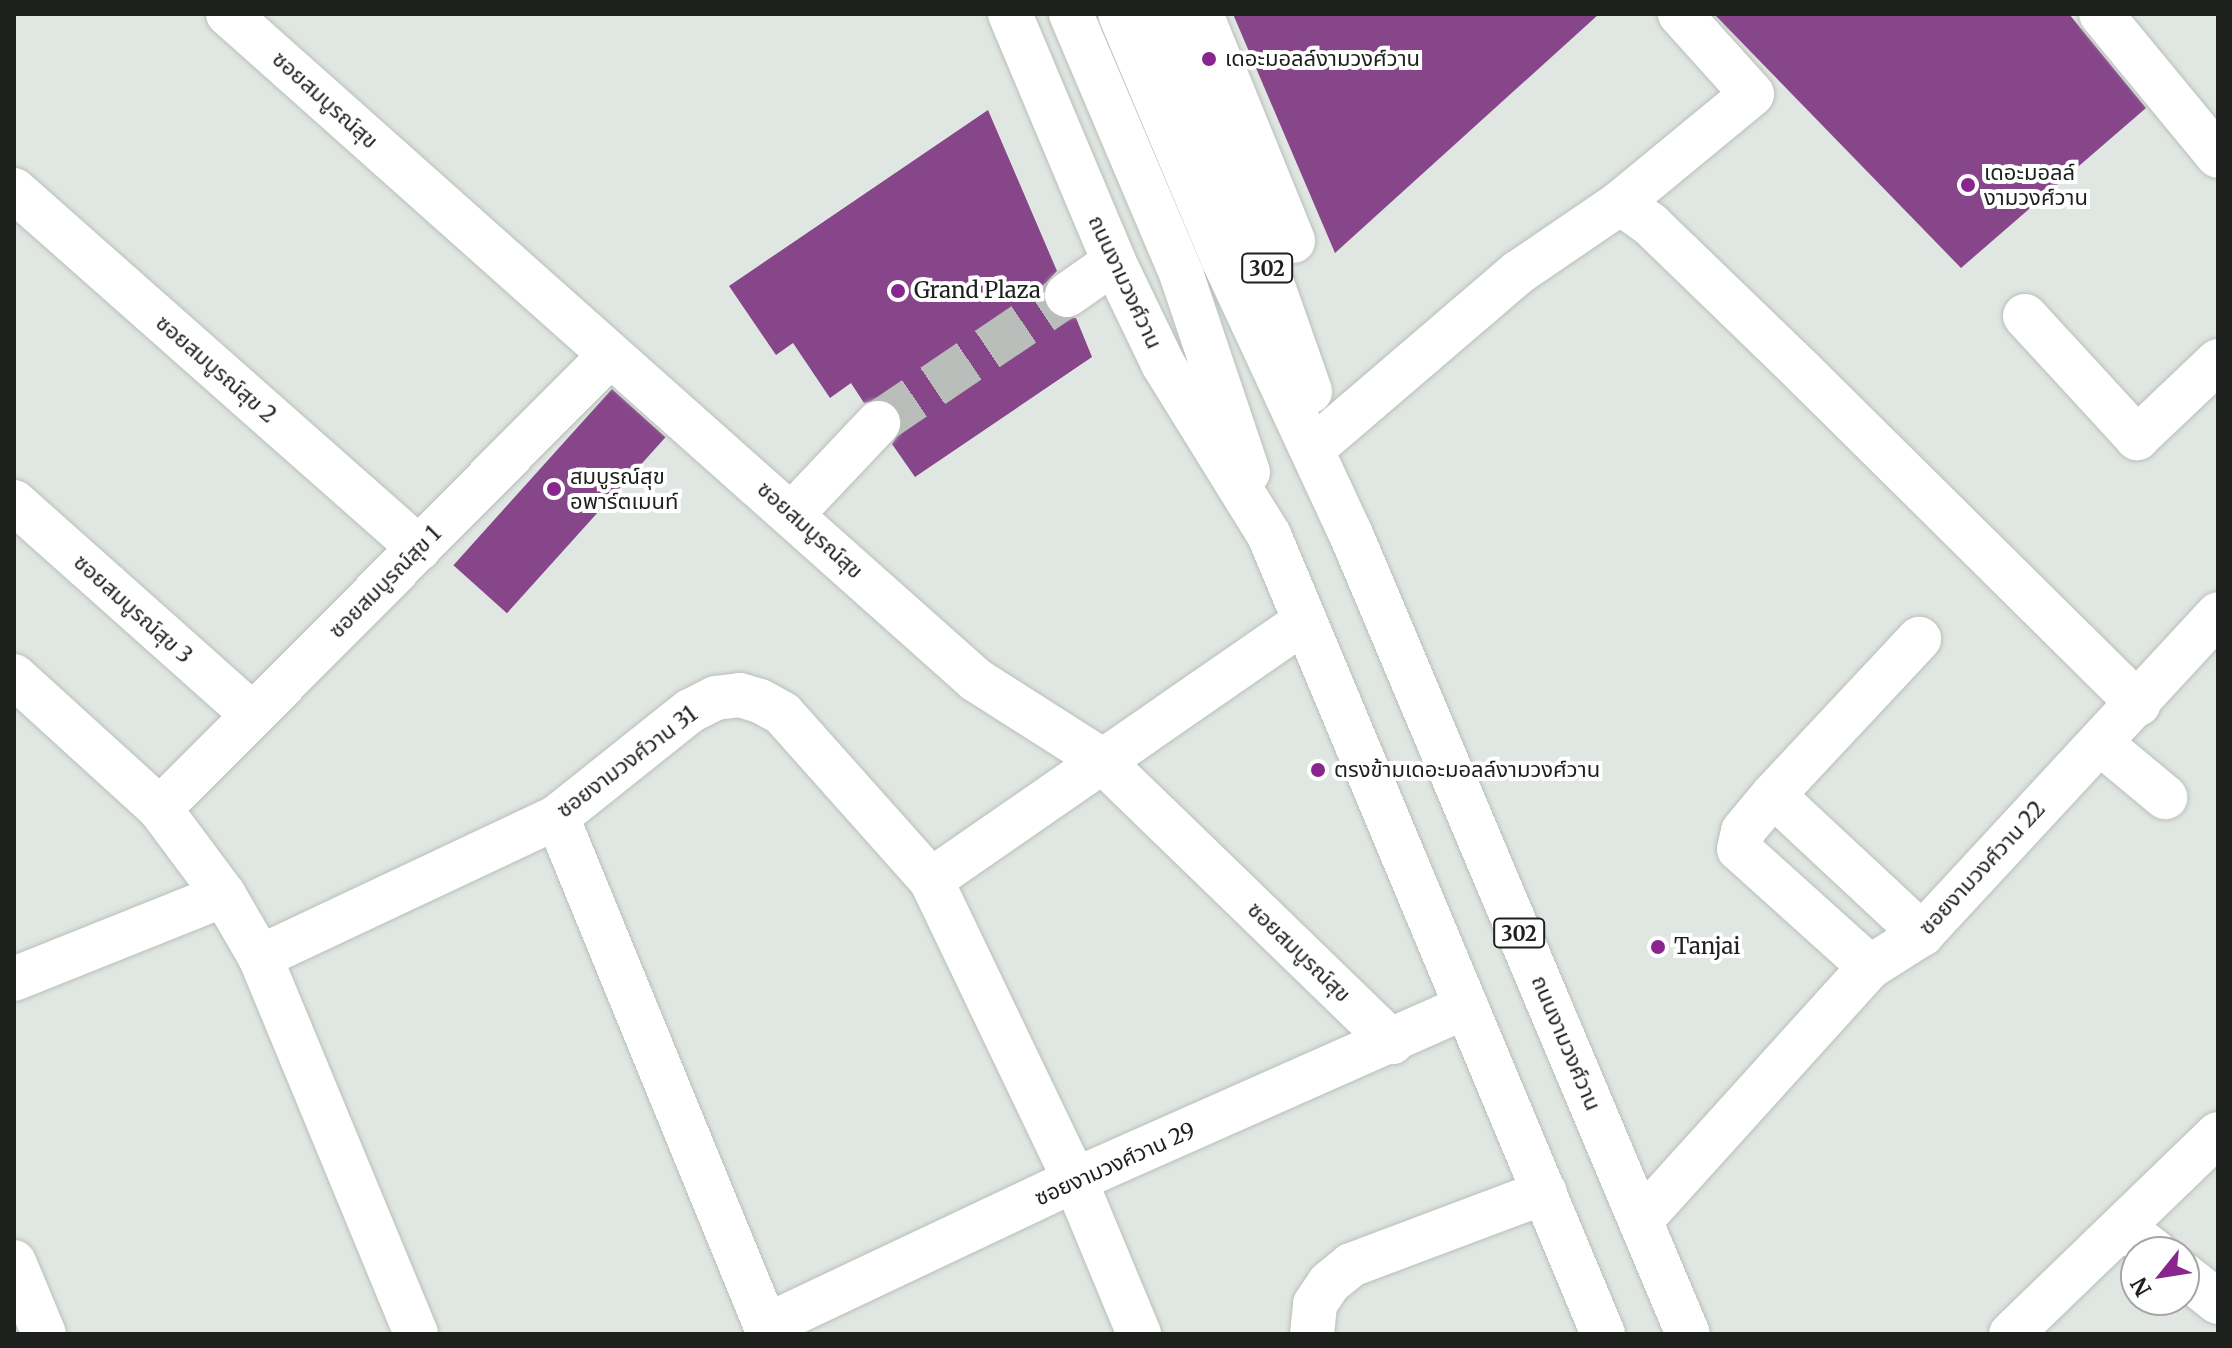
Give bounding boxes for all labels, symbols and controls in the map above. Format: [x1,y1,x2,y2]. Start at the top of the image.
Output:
street label: ซอยสมบูรณ์สุข [267,46,383,154]
place label: เดอะมอลล์งามวงศ์วาน [1225,46,1420,72]
marker: เดอะมอลล์งามวงศ์วาน [1200,50,1218,68]
place label: เดอะมอลล์ งามวงศ์วาน [1984,159,2088,210]
marker: เดอะมอลล์ งามวงศ์วาน [1959,176,1977,194]
street label: ถนนงามวงศ์วาน [1083,211,1167,353]
road number: 302 [1241,252,1293,284]
place label: Grand Plaza [914,278,1041,304]
marker: Grand Plaza [889,282,907,300]
street label: ซอยสมบูรณ์สุข 2 [150,310,282,428]
place label: สมบูรณ์สุข อพาร์ตเมนท์ [570,463,678,514]
street label: ซอยสมบูรณ์สุข [752,476,868,584]
marker: สมบูรณ์สุข อพาร์ตเมนท์ [545,480,563,498]
street label: ซอยสมบูรณ์สุข 1 [323,520,447,644]
street label: ซอยสมบูรณ์สุข 3 [68,549,198,669]
street label: ซอยงามวงศ์วาน 31 [552,701,702,823]
place label: ตรงข้ามเดอะมอลล์งามวงศ์วาน [1334,757,1600,783]
marker: ตรงข้ามเดอะมอลล์งามวงศ์วาน [1309,761,1327,779]
street label: ซอยงามวงศ์วาน 22 [1913,796,2051,940]
street label: ซอยสมบูรณ์สุข [1242,896,1356,1008]
road number: 302 [1493,917,1545,949]
place label: Tanjai [1674,934,1740,960]
marker: Tanjai [1649,938,1667,956]
street label: ถนนงามวงศ์วาน [1526,971,1606,1115]
street label: ซอยงามวงศ์วาน 29 [1031,1117,1199,1211]
north arrow [2120,1236,2200,1316]
text: N [2124,1272,2157,1302]

